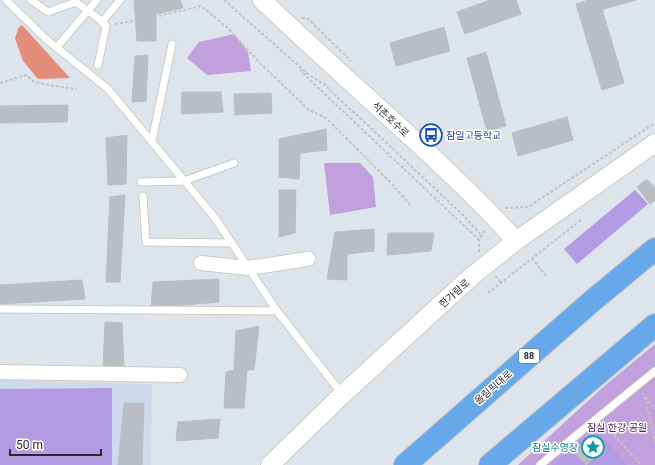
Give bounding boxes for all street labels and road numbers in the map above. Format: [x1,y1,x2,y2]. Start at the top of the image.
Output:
street label: 석촌호수로 [370,100,411,139]
street label: 한가람로 [437,277,472,310]
road number: 88 [519,349,539,363]
street label: 올림픽대로 [472,368,514,407]

